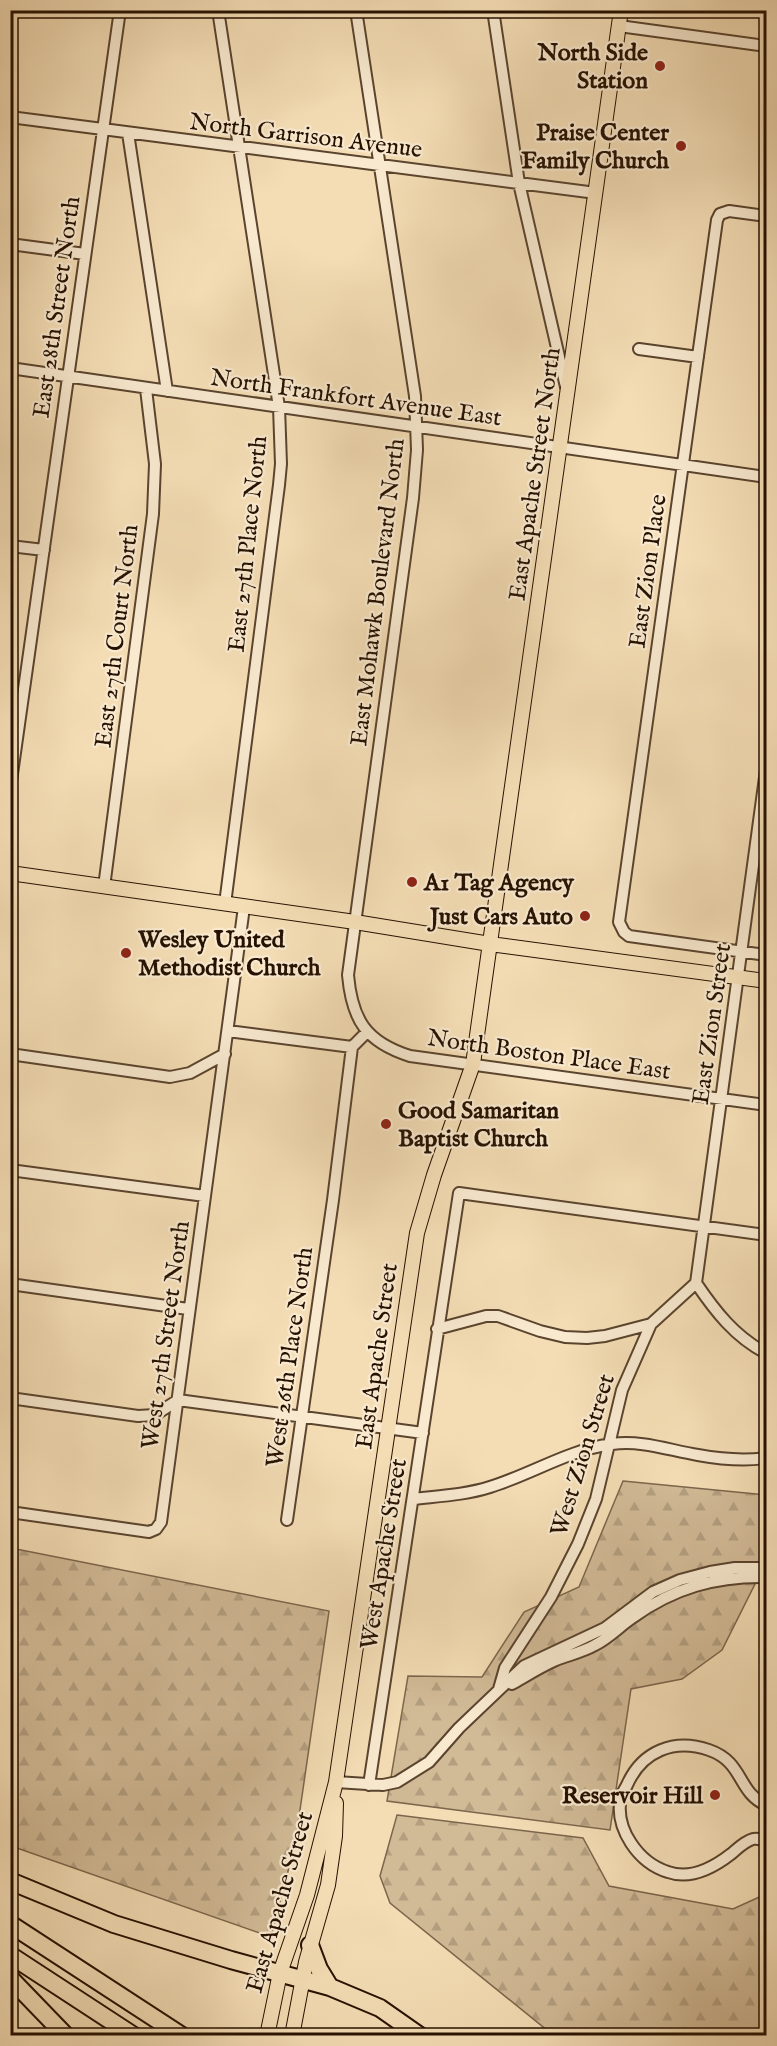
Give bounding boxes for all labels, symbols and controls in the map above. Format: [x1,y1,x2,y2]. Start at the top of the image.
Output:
place label: North Side Station [537,38,648,97]
marker: North Side Station [653,59,667,73]
street label: North Garrison Avenue [188,107,424,166]
place label: Praise Center Family Church [521,118,669,177]
marker: Praise Center Family Church [674,139,688,153]
street label: East 28th Street North [27,194,88,420]
street label: East Apache Street North [502,345,569,603]
street label: North Frankfort Avenue East [208,363,503,434]
street label: East 27th Place North [222,434,275,654]
street label: East Mohawk Boulevard North [344,436,413,748]
street label: East Zion Place [622,492,675,650]
street label: East 27th Court North [88,522,147,750]
place label: A1 Tag Agency [423,868,575,899]
marker: A1 Tag Agency [405,875,419,889]
place label: Just Cars Auto [427,902,573,933]
marker: Just Cars Auto [578,909,592,923]
place label: Wesley United Methodist Church [137,925,321,984]
street label: East Zion Street [686,942,739,1107]
marker: Wesley United Methodist Church [119,946,133,960]
street label: North Boston Place East [425,1023,672,1088]
place label: Good Samaritan Baptist Church [398,1096,559,1155]
marker: Good Samaritan Baptist Church [379,1117,393,1131]
street label: West 27th Street North [135,1219,198,1452]
street label: West 26th Place North [260,1245,321,1469]
street label: East Apache Street [349,1261,406,1451]
street label: West Zion Street [544,1370,623,1540]
street label: West Apache Street [354,1456,415,1652]
place label: Reservoir Hill [562,1781,703,1812]
marker: Reservoir Hill [708,1788,722,1802]
street label: East Apache Street [240,1808,321,1997]

